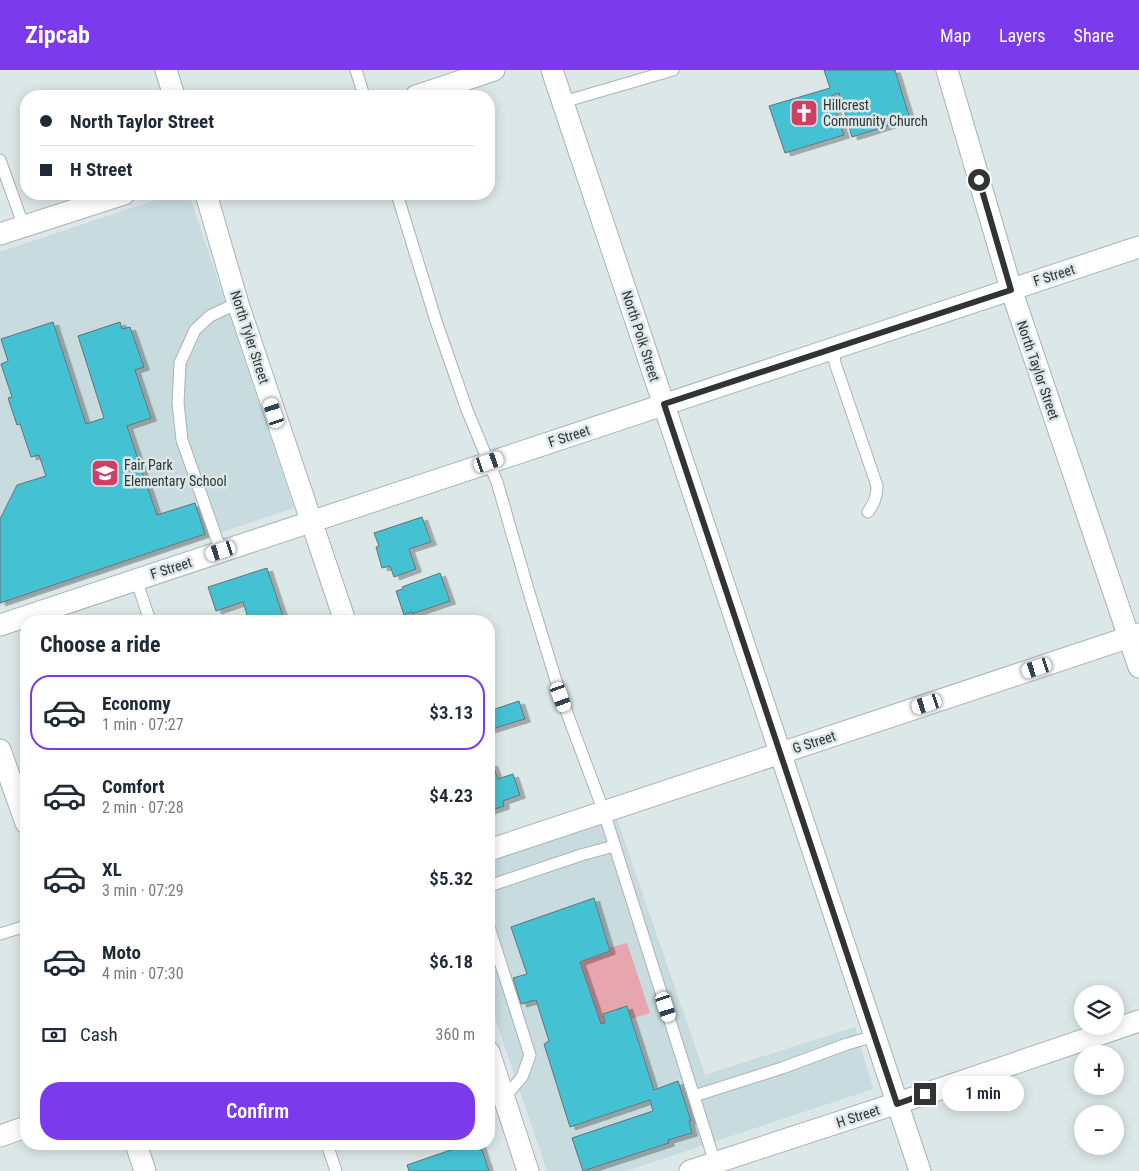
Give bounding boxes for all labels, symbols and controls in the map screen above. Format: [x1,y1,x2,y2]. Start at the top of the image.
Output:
text: Zipcab [25,21,90,49]
text: Map [940,25,971,46]
text: Layers [999,25,1046,46]
text: Share [1074,25,1114,46]
place label: Hillcrest Community Church [823,97,928,129]
church icon: Hillcrest Community Church [789,98,819,128]
text: North Taylor Street [70,110,214,133]
text: H Street [70,158,132,181]
route start [968,169,990,191]
street label: F Street [1031,261,1077,289]
street label: North Tyler Street [227,288,273,386]
street label: North Polk Street [619,289,663,383]
street label: North Taylor Street [1014,318,1062,422]
car [262,396,285,430]
street label: F Street [546,422,592,450]
car [472,450,505,474]
place label: Fair Park Elementary School [124,457,227,489]
school or university icon: Fair Park Elementary School [90,458,120,488]
car [204,539,237,563]
street label: F Street [148,554,194,582]
text: Choose a ride [40,632,161,657]
car [1020,656,1053,680]
car [548,680,573,714]
icon: car [42,690,87,735]
text: Economy [102,692,171,715]
car [910,692,943,716]
text: $3.13 [429,701,473,724]
text: 1 min · 07:27 [102,715,184,734]
street label: G Street [790,728,838,756]
icon: car [42,773,87,818]
text: Comfort [102,775,165,798]
text: $4.23 [429,784,473,807]
text: 2 min · 07:28 [102,798,184,817]
icon: car [42,856,87,901]
text: XL [102,858,122,881]
text: $5.32 [429,867,473,890]
text: 3 min · 07:29 [102,881,184,900]
icon: car [42,939,87,984]
text: Moto [102,941,141,964]
text: $6.18 [429,950,473,973]
text: 4 min · 07:30 [102,964,184,983]
map controls [1074,985,1124,1155]
button: layers [1074,985,1124,1035]
car [654,990,677,1024]
icon: cash [40,1021,68,1049]
text: Cash [80,1023,118,1046]
text: 360 m [436,1025,475,1044]
button: + [1074,1045,1124,1095]
callout: 1 min [942,1076,1025,1112]
button: Confirm [40,1082,475,1140]
route end [914,1083,936,1105]
text: 1 min [965,1084,1001,1103]
street label: H Street [834,1101,882,1131]
button: − [1074,1105,1124,1155]

